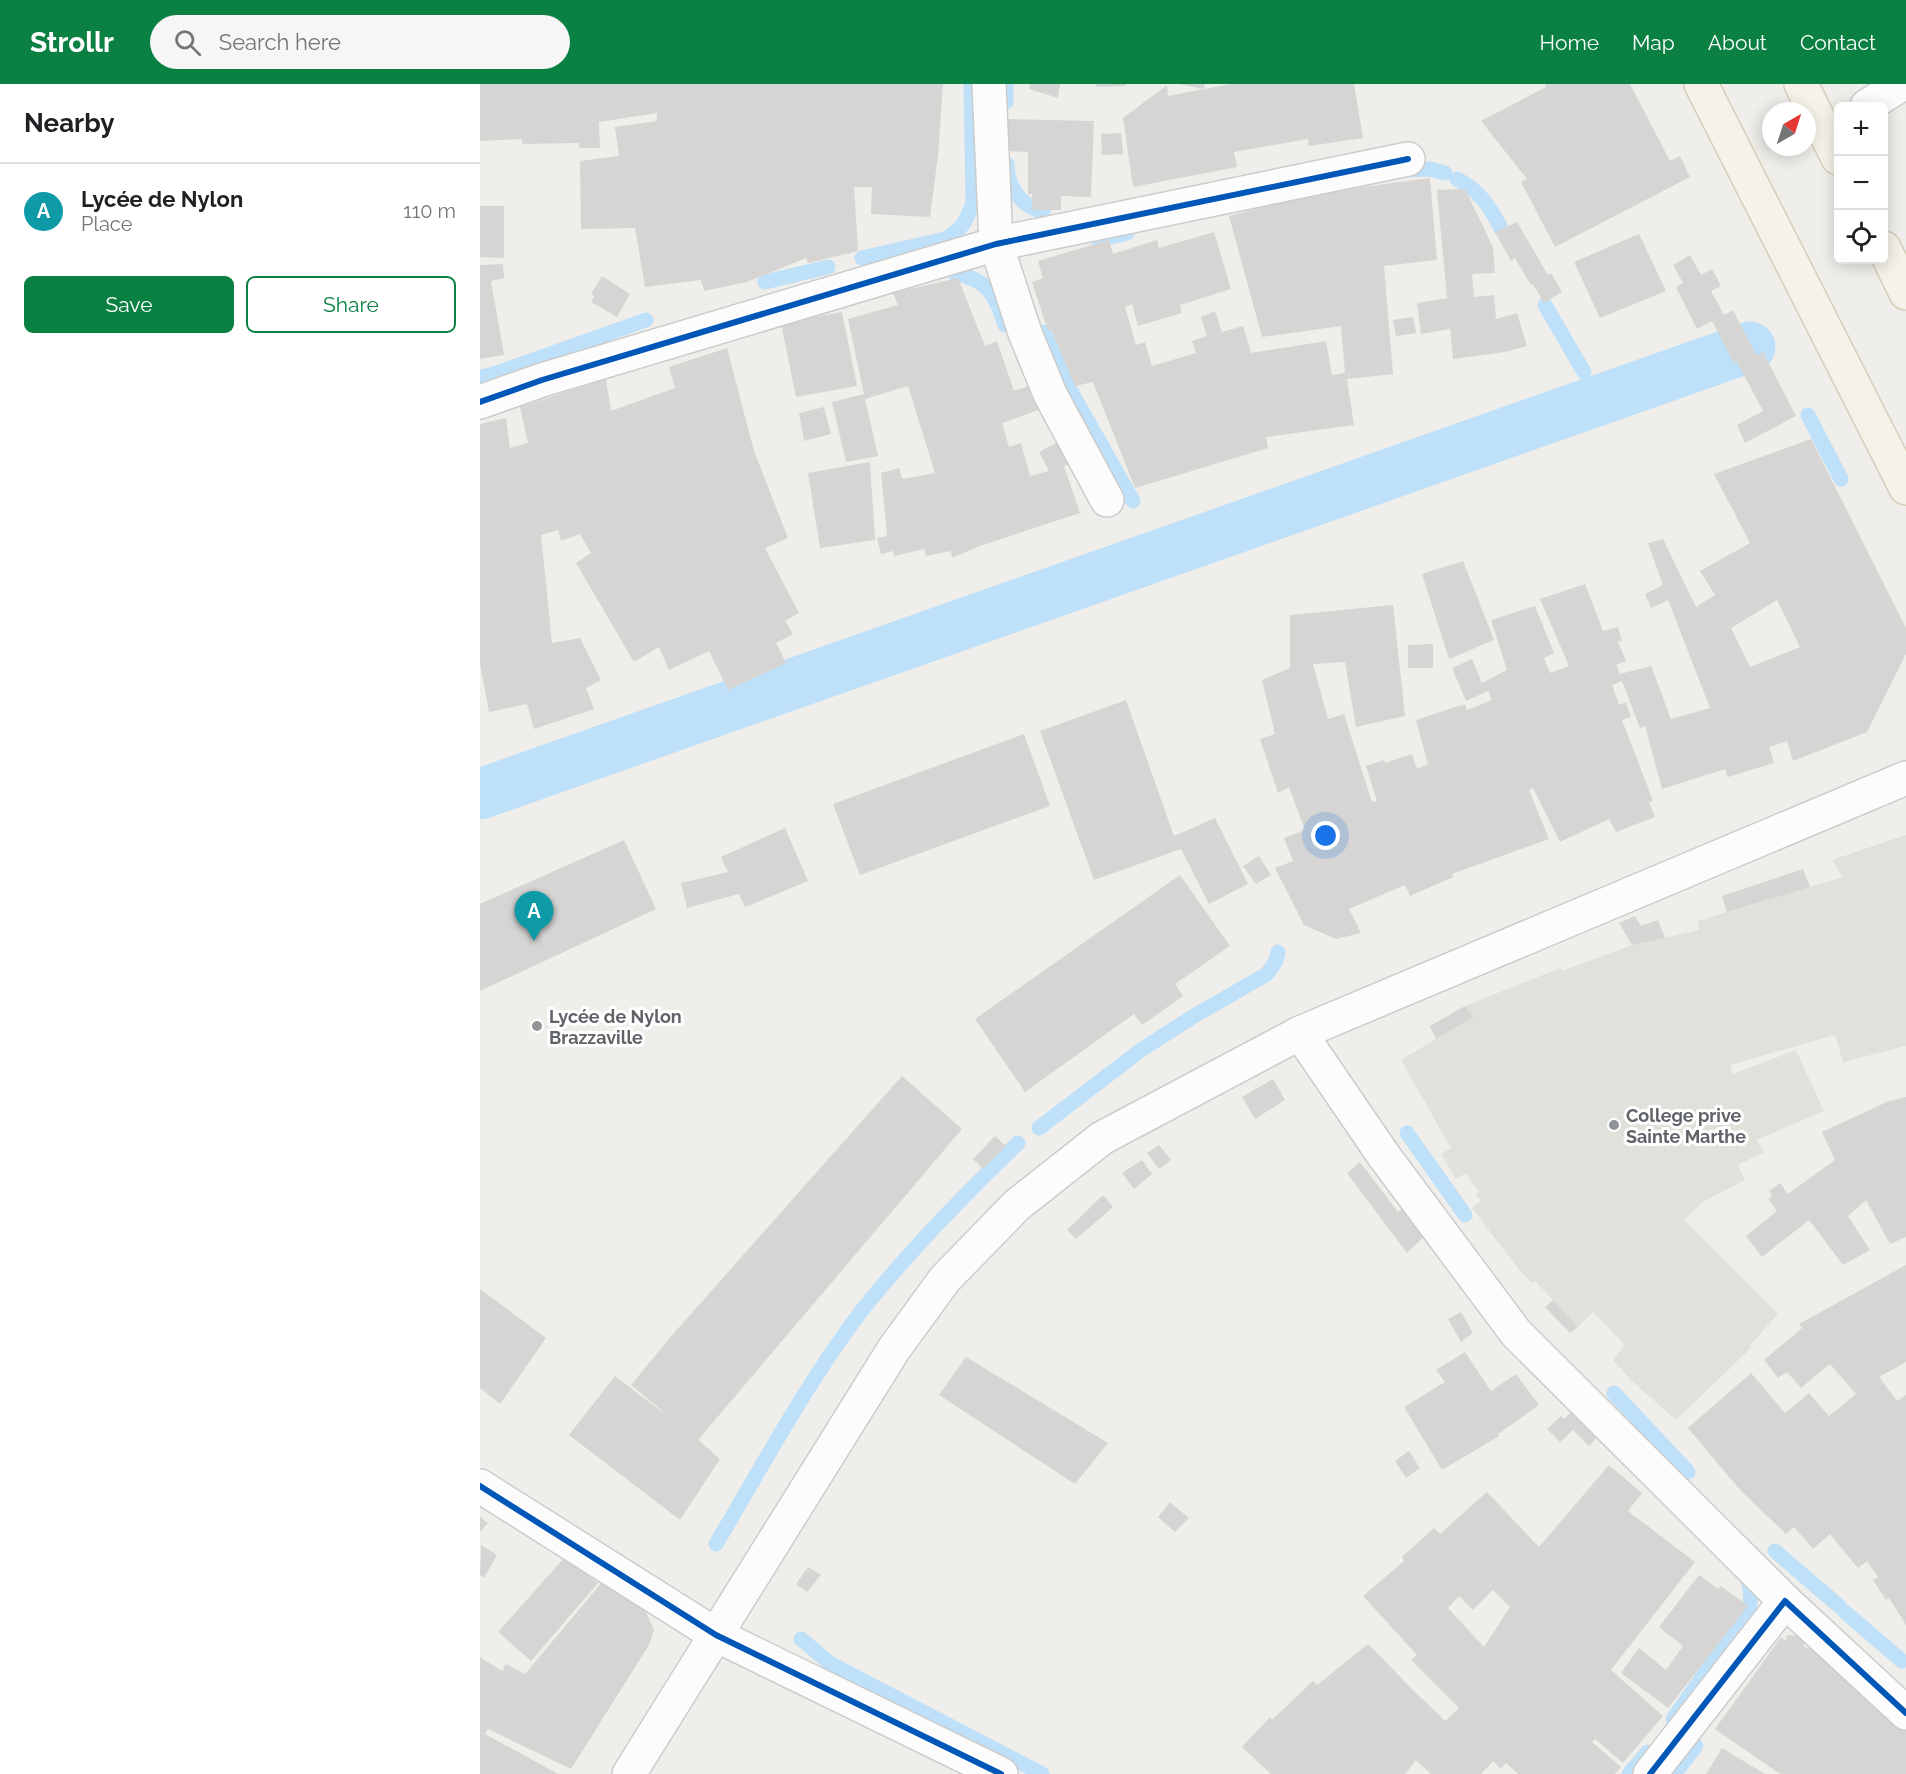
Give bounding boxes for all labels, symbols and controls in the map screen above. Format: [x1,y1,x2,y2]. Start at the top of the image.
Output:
search box [150,15,570,69]
text: Strollr [30,26,114,59]
icon: search [171,26,204,59]
text: Search here [219,29,341,55]
text: Home [1540,30,1599,55]
text: Map [1632,30,1675,55]
text: About [1708,30,1767,55]
text: Contact [1800,30,1876,55]
north arrow [1762,102,1816,156]
map controls [1834,102,1888,264]
button: + [1834,102,1888,156]
text: Nearby [24,108,114,138]
button: − [1834,156,1888,210]
text: Lycée de Nylon [81,186,243,212]
text: A [37,199,50,223]
text: 110 m [403,199,456,223]
button: locate [1834,210,1888,264]
text: Place [81,212,132,236]
button: Save [24,276,234,333]
button: Share [246,276,456,333]
your location [1311,821,1340,850]
pin: A [514,892,554,941]
place label: Lycée de Nylon Brazzaville [549,1006,682,1048]
marker: Lycée de Nylon Brazzaville [530,1019,544,1033]
place label: College prive Sainte Marthe [1626,1105,1746,1147]
marker: College prive Sainte Marthe [1607,1118,1621,1132]

